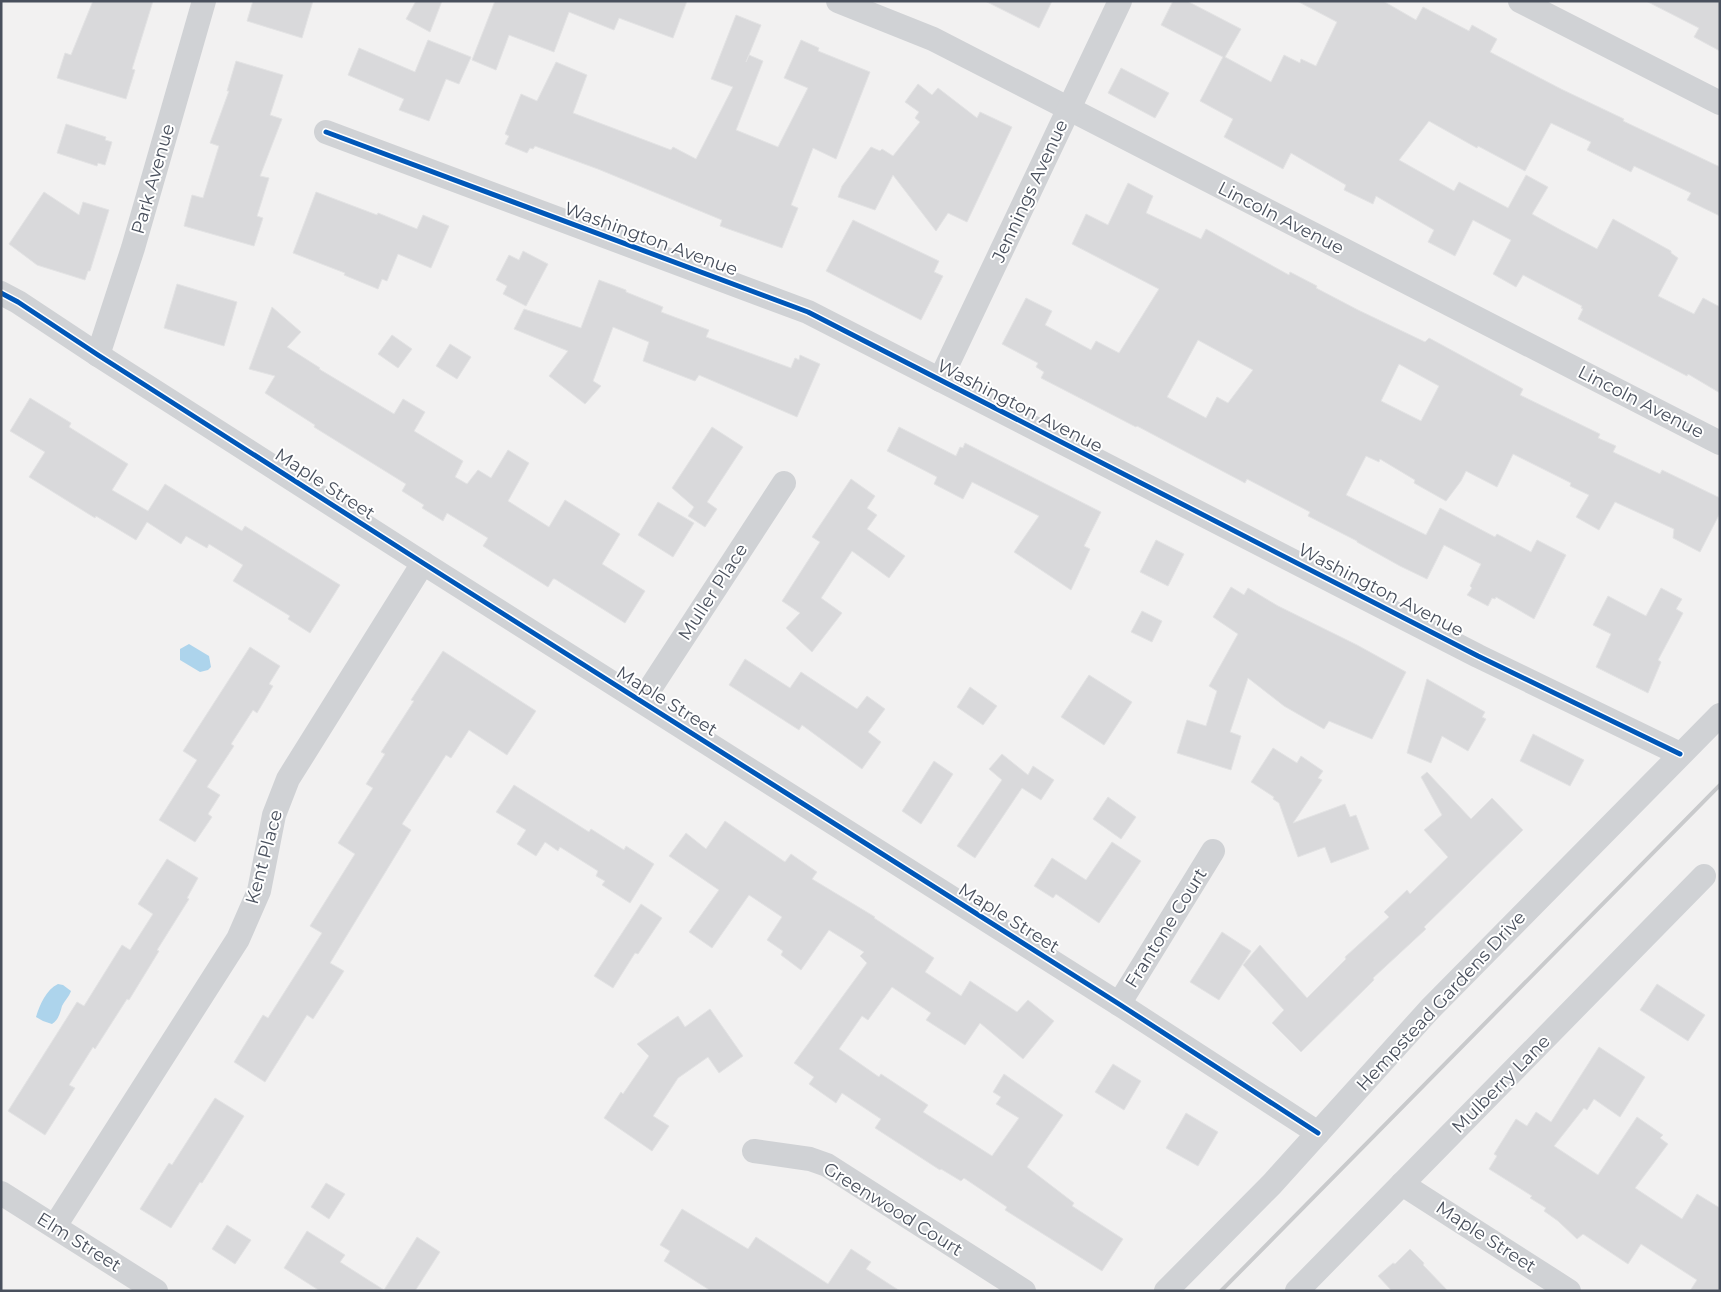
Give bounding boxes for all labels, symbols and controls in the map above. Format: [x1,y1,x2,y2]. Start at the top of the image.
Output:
street label: Jennings Avenue [987,116,1073,267]
street label: Park Avenue [127,121,179,237]
street label: Lincoln Avenue [1214,177,1348,259]
street label: Washington Avenue [561,197,741,281]
street label: Washington Avenue [933,355,1107,457]
street label: Lincoln Avenue [1574,361,1708,443]
street label: Maple Street [271,443,379,525]
street label: Muller Place [674,539,753,645]
street label: Washington Avenue [1294,539,1468,641]
street label: Maple Street [612,661,722,741]
street label: Kent Place [241,807,287,907]
street label: Frantone Court [1120,864,1212,992]
street label: Maple Street [954,878,1064,958]
street label: Hempstead Gardens Drive [1352,906,1530,1096]
street label: Mulberry Lane [1447,1030,1555,1138]
street label: Greenwood Court [819,1157,967,1261]
street label: Maple Street [1432,1196,1540,1278]
street label: Elm Street [33,1207,125,1277]

